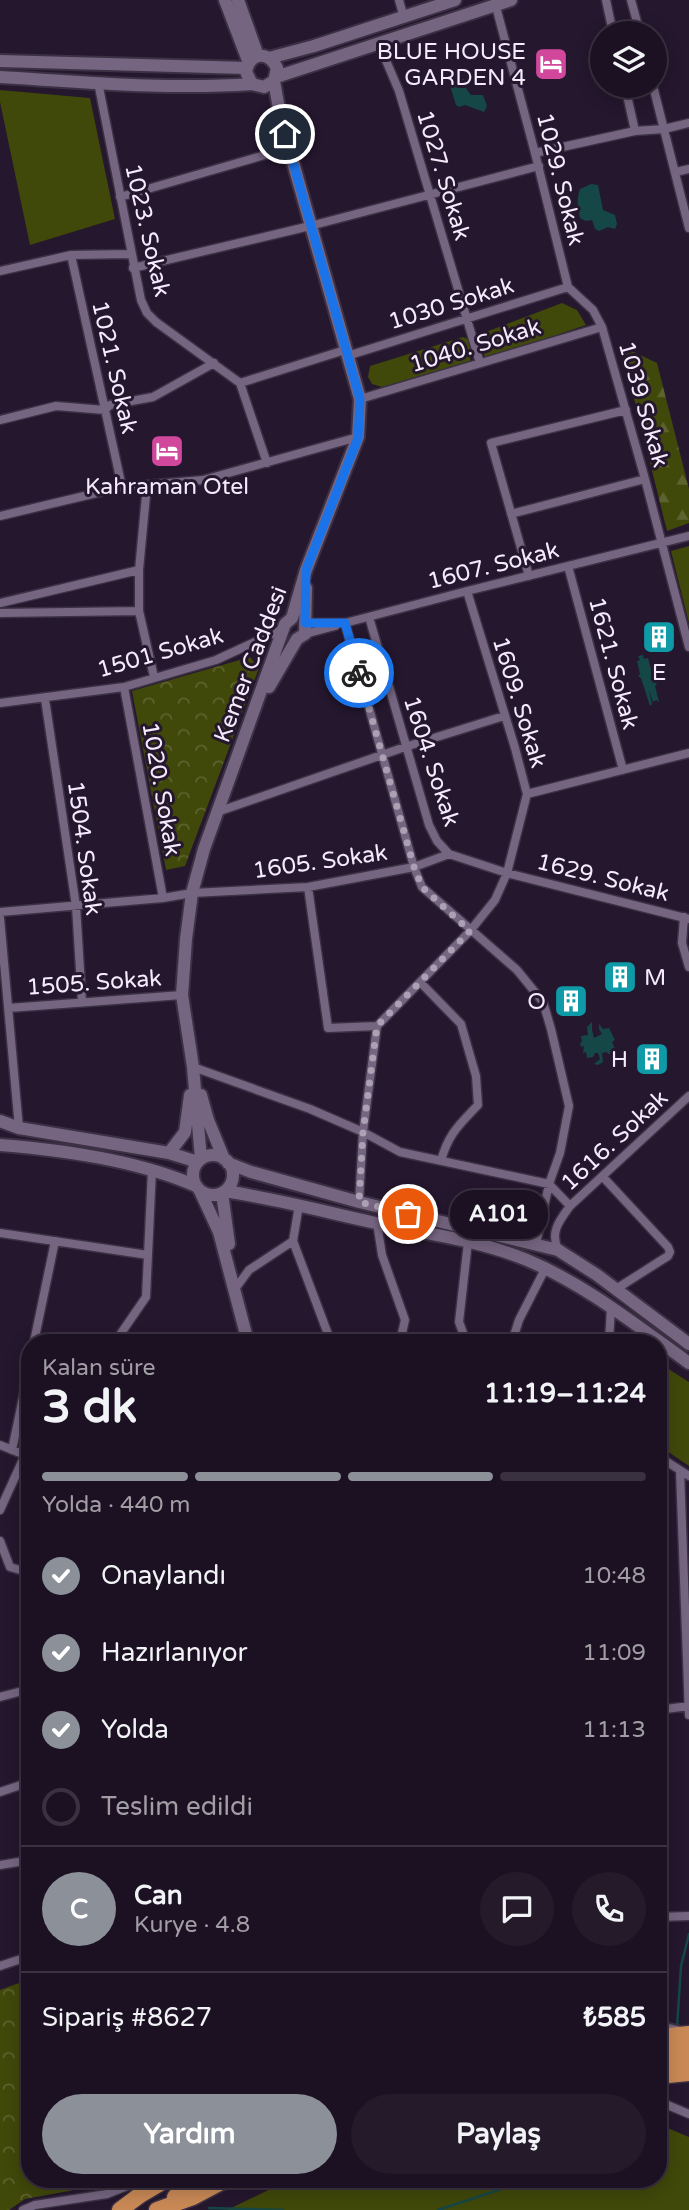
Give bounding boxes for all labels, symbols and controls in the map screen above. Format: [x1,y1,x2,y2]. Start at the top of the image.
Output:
map controls [590,21,667,98]
button: layers [590,21,667,98]
place label: BLUE HOUSE GARDEN 4 [377,38,526,92]
hotel icon: BLUE HOUSE GARDEN 4 [532,45,570,83]
pin [255,104,315,164]
street label: 1027. Sokak [410,107,476,244]
street label: 1029. Sokak [530,110,590,248]
icon: home [266,115,304,153]
street label: 1023. Sokak [118,161,176,299]
street label: 1030 Sokak [385,272,517,336]
street label: 1021. Sokak [85,298,143,436]
street label: 1040. Sokak [406,313,544,379]
street label: 1039 Sokak [612,338,674,470]
hotel icon: Kahraman Otel [148,432,186,470]
place label: Kahraman Otel [85,473,249,501]
street label: 1607. Sokak [425,536,562,596]
street label: Kemer Caddesi [208,582,294,746]
street label: 1621. Sokak [582,594,644,732]
building icon: E [640,618,678,656]
street label: 1501 Sokak [94,622,226,684]
street label: 1609. Sokak [486,633,552,771]
courier [324,638,394,708]
icon: bike [340,654,378,692]
place label: E [652,659,666,687]
street label: 1604. Sokak [397,692,465,830]
street label: 1020. Sokak [135,720,187,858]
street label: 1504. Sokak [61,779,107,917]
street label: 1605. Sokak [251,839,389,885]
street label: 1629. Sokak [534,848,672,908]
building icon: M [601,958,639,996]
street label: 1505. Sokak [26,964,163,1002]
place label: M [644,964,666,992]
building icon: O [552,982,590,1020]
place label: O [527,988,546,1016]
building icon: H [633,1040,671,1078]
place label: H [611,1046,628,1074]
street label: 1616. Sokak [556,1084,674,1197]
pin [378,1184,438,1244]
callout: A101 [450,1190,548,1238]
icon: bag [389,1195,427,1233]
text: A101 [469,1200,529,1228]
text: Kalan süre [42,1354,156,1382]
text: 11:19–11:24 [484,1378,646,1409]
text: 3 dk [42,1380,137,1435]
text: Yolda · 440 m [42,1491,191,1519]
icon: check [42,1557,80,1595]
text: Onaylandı [101,1560,226,1591]
text: 10:48 [582,1562,646,1590]
icon: check [42,1634,80,1672]
text: Hazırlanıyor [101,1637,248,1668]
text: 11:09 [582,1639,646,1667]
icon: check [42,1711,80,1749]
text: Yolda [101,1714,169,1745]
text: 11:13 [582,1716,646,1744]
text: Teslim edildi [101,1791,253,1822]
button: chat [480,1872,554,1946]
button: phone [572,1872,646,1946]
text: Can [134,1880,183,1911]
text: C [70,1894,88,1925]
text: Kurye · 4.8 [134,1911,250,1939]
text: Sipariş #8627 [42,2002,212,2033]
text: ₺585 [583,2002,646,2033]
button: Yardım [42,2094,337,2174]
button: Paylaş [351,2094,646,2174]

